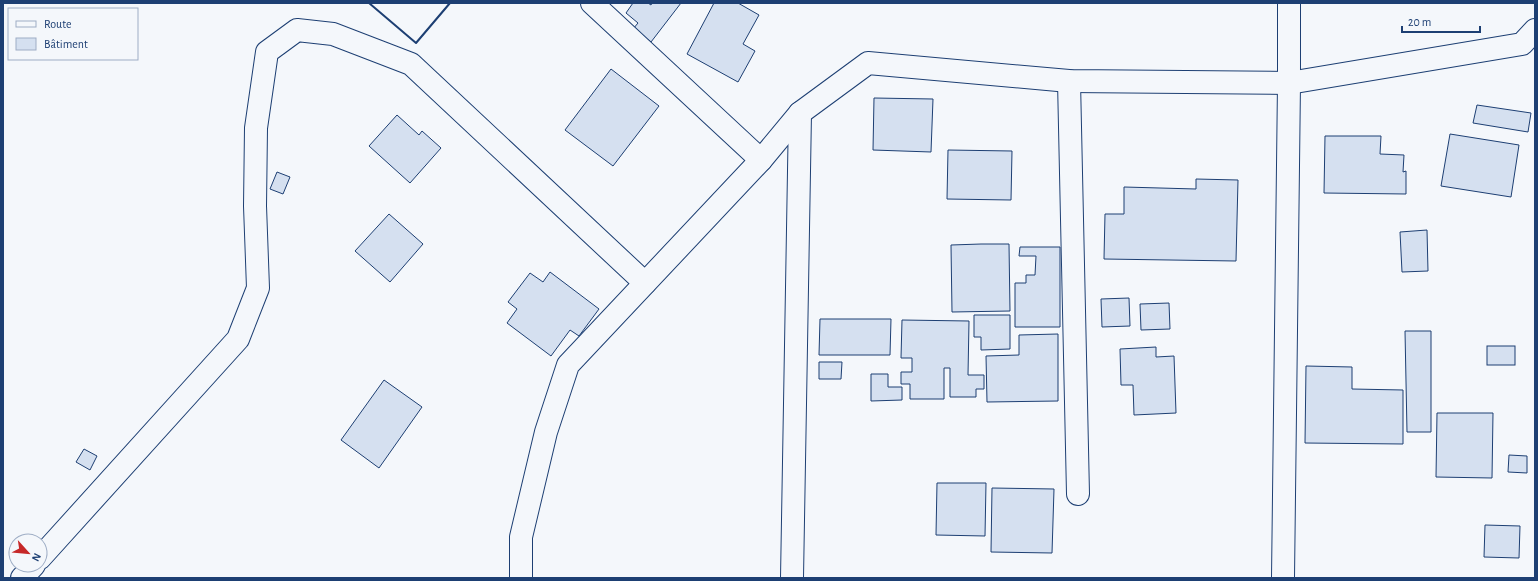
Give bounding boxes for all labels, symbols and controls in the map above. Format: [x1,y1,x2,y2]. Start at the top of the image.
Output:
legend [8,8,138,60]
scale bar [1402,8,1480,34]
text: 20 m [1408,16,1431,28]
text: Route [44,18,71,30]
text: Bâtiment [44,38,88,50]
north arrow [8,533,48,573]
text: N [30,551,43,563]

